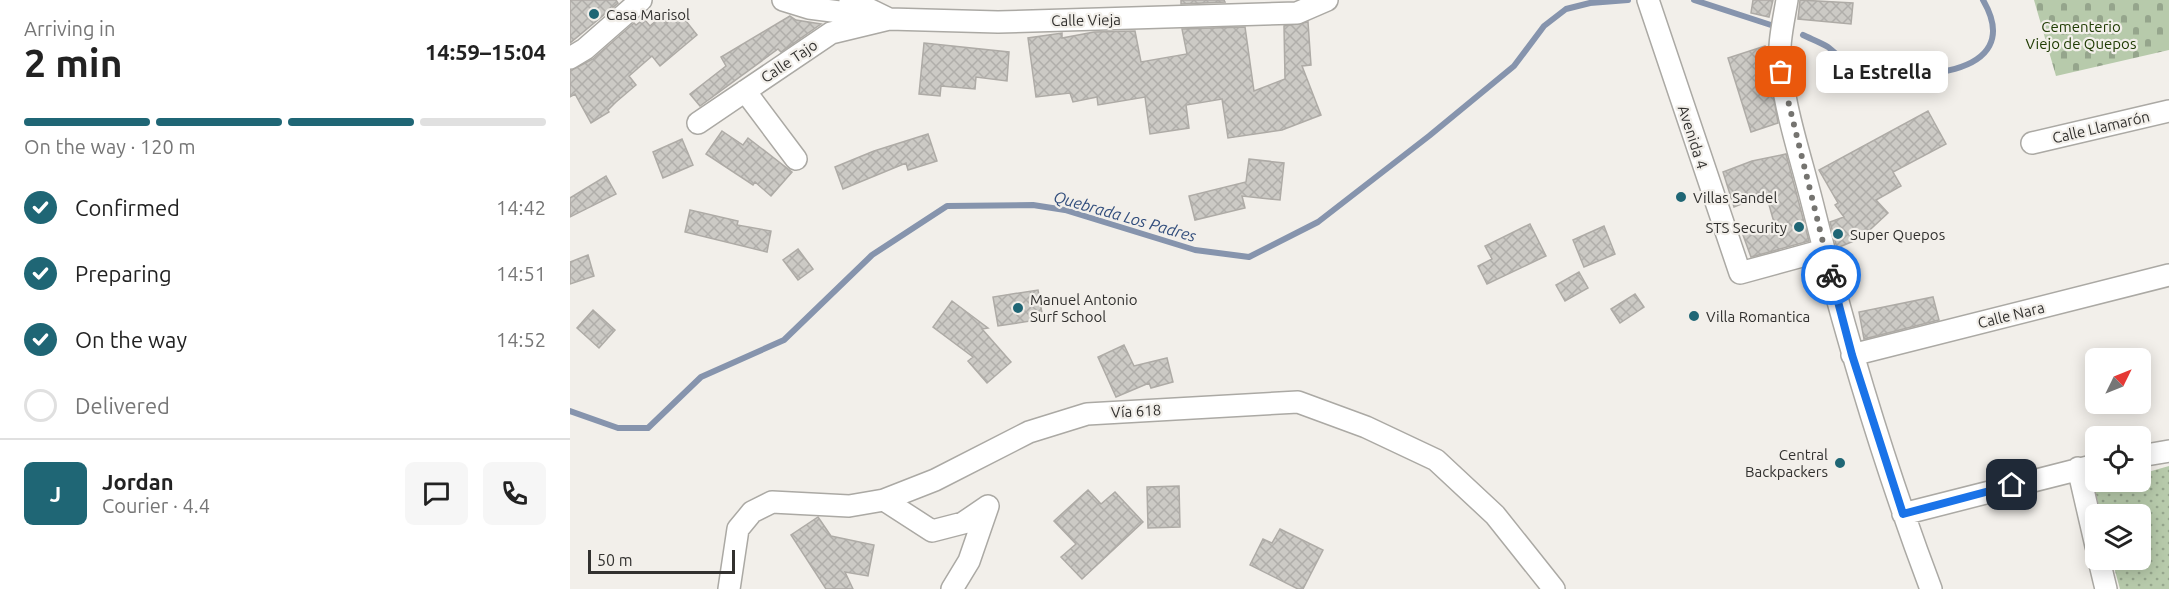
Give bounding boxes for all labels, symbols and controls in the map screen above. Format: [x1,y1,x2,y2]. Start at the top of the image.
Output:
place label: Casa Marisol [606,6,690,23]
marker: Casa Marisol [587,7,601,21]
street label: Calle Vieja [1051,11,1121,29]
text: Arriving in [24,17,115,40]
park label: Cementerio Viejo de Quepos [2026,18,2136,52]
street label: Calle Tajo [758,36,820,86]
text: 14:59–15:04 [425,39,546,64]
text: 2 min [24,41,123,84]
pin [1755,46,1806,97]
callout: La Estrella [1817,51,1949,93]
icon: bag [1764,55,1797,88]
text: La Estrella [1832,60,1932,83]
street label: Avenida 4 [1675,103,1711,171]
street label: Calle Llamarón [2051,108,2151,146]
text: On the way · 120 m [24,135,196,158]
water label: Quebrada Los Padres [1051,187,1199,246]
place label: Villas Sandel [1693,189,1777,206]
marker: Villas Sandel [1674,190,1688,204]
icon: check [24,191,57,224]
text: Confirmed [75,195,180,220]
text: 14:42 [496,196,546,219]
place label: STS Security [1705,219,1787,236]
marker: STS Security [1792,220,1806,234]
place label: Super Quepos [1850,226,1945,243]
marker: Super Quepos [1831,227,1845,241]
courier [1801,245,1861,305]
icon: check [24,257,57,290]
icon: bike [1815,259,1848,292]
text: Preparing [75,261,172,286]
text: 14:51 [496,262,546,285]
place label: Manuel Antonio Surf School [1030,291,1137,325]
street label: Calle Nara [1976,298,2046,332]
marker: Manuel Antonio Surf School [1011,301,1025,315]
place label: Villa Romantica [1706,308,1810,325]
marker: Villa Romantica [1687,309,1701,323]
icon: check [24,323,57,356]
text: On the way [75,327,187,352]
text: 14:52 [496,328,546,351]
north arrow [2085,348,2151,414]
map controls [2085,348,2151,570]
text: Delivered [75,393,170,418]
street label: Vía 618 [1110,401,1162,421]
button: locate [2085,426,2151,492]
place label: Central Backpackers [1745,446,1828,480]
marker: Central Backpackers [1833,456,1847,470]
pin [1986,459,2037,510]
button: chat [405,462,468,525]
button: phone [483,462,546,525]
icon: home [1995,468,2028,501]
text: Jordan [102,469,174,494]
text: J [50,481,61,506]
text: Courier · 4.4 [102,494,210,517]
button: layers [2085,504,2151,570]
scale bar [588,547,735,574]
text: 50 m [597,551,633,569]

